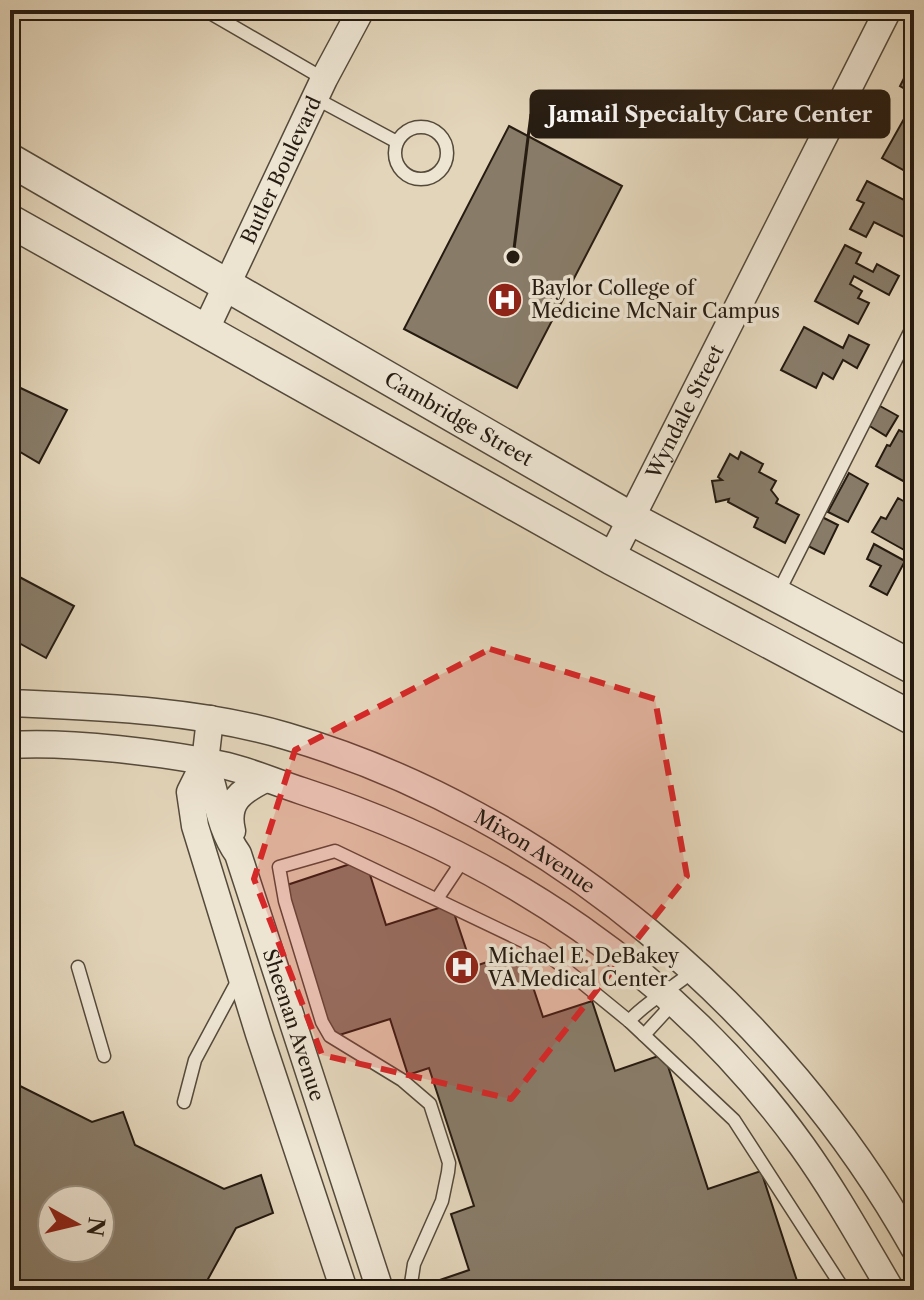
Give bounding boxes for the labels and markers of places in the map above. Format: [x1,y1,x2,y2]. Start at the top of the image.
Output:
callout: Jamail Specialty Care Center [531,91,889,137]
place label: Baylor College of Medicine McNair Campus [531,276,780,323]
hospital icon: Baylor College of Medicine McNair Campus [486,281,524,319]
place label: Michael E. DeBakey VA Medical Center [487,944,680,991]
hospital icon: Michael E. DeBakey VA Medical Center [443,948,481,986]

